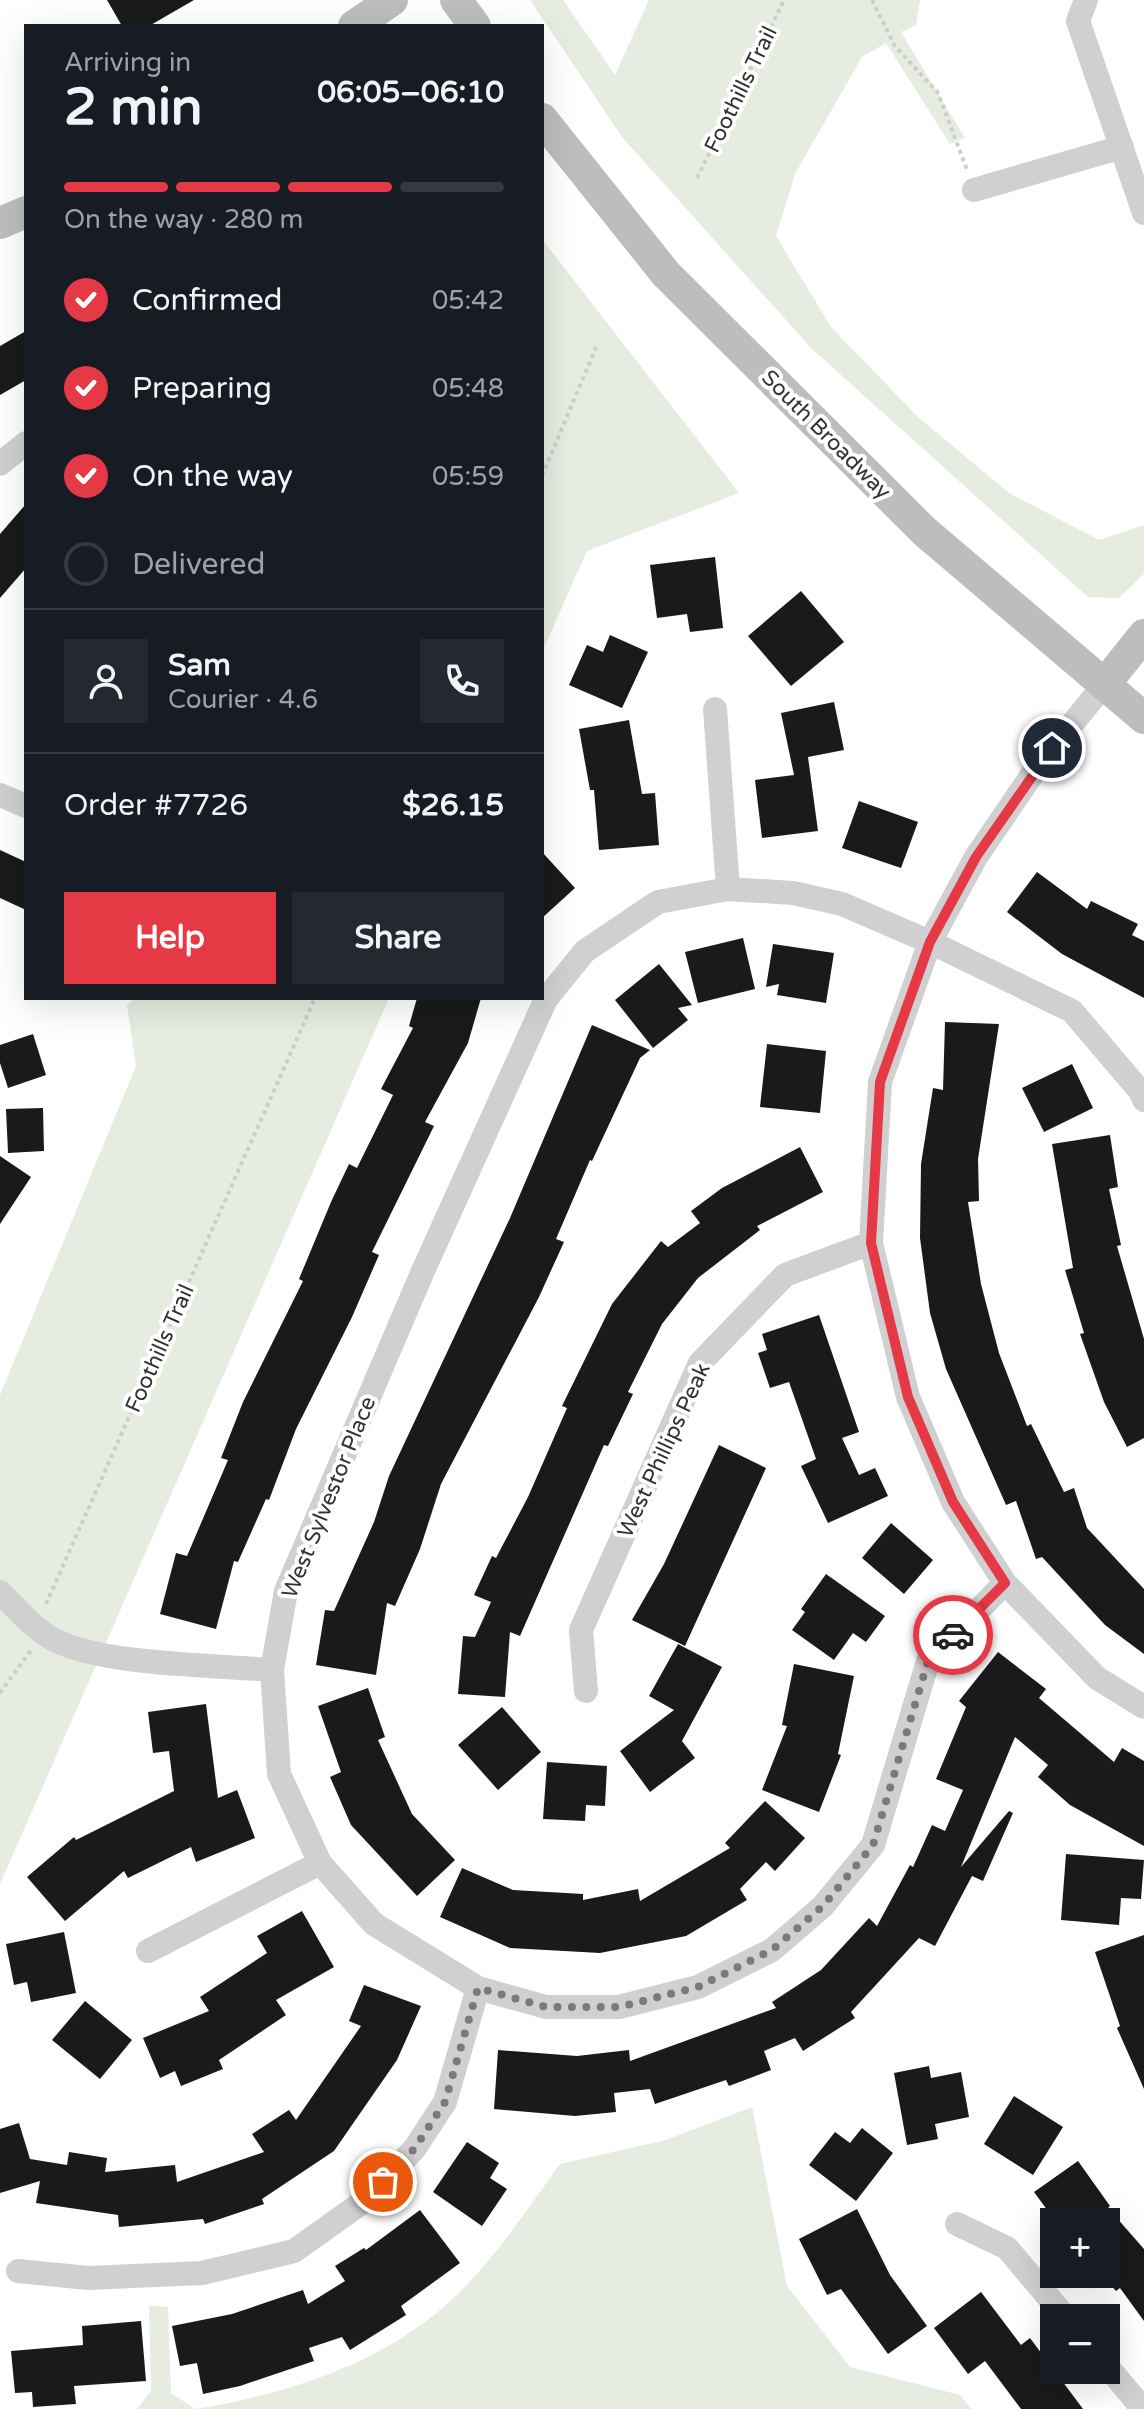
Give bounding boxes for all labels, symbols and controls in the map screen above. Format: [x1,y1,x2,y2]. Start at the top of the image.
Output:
street label: Foothills Trail [699,22,783,157]
text: Arriving in [64,47,191,78]
text: 06:05–06:10 [317,74,504,111]
text: 2 min [64,76,203,139]
text: On the way · 280 m [64,204,303,235]
icon: check [64,278,108,322]
text: Confirmed [132,282,283,319]
text: 05:42 [432,285,504,316]
street label: South Broadway [756,365,896,505]
icon: check [64,366,108,410]
text: Preparing [132,370,272,407]
text: 05:48 [432,373,504,404]
icon: check [64,454,108,498]
text: On the way [132,458,293,495]
text: 05:59 [432,461,504,492]
text: Delivered [132,546,266,583]
button: person [64,639,148,723]
button: phone [420,639,504,723]
text: Sam [168,647,231,684]
text: Courier · 4.6 [168,684,318,715]
pin [1018,714,1086,782]
icon: home [1030,726,1074,770]
text: Order #7726 [64,787,248,824]
text: $26.15 [402,787,504,824]
button: Help [64,892,276,984]
button: Share [292,892,504,984]
street label: Foothills Trail [120,1280,200,1417]
street label: West Phillips Peak [612,1359,716,1542]
street label: West Sylvestor Place [277,1393,381,1602]
courier [913,1595,993,1675]
icon: car [931,1613,975,1657]
pin [349,2148,417,2216]
icon: bag [361,2160,405,2204]
map controls [1040,2208,1120,2384]
button: + [1040,2208,1120,2288]
button: − [1040,2304,1120,2384]

